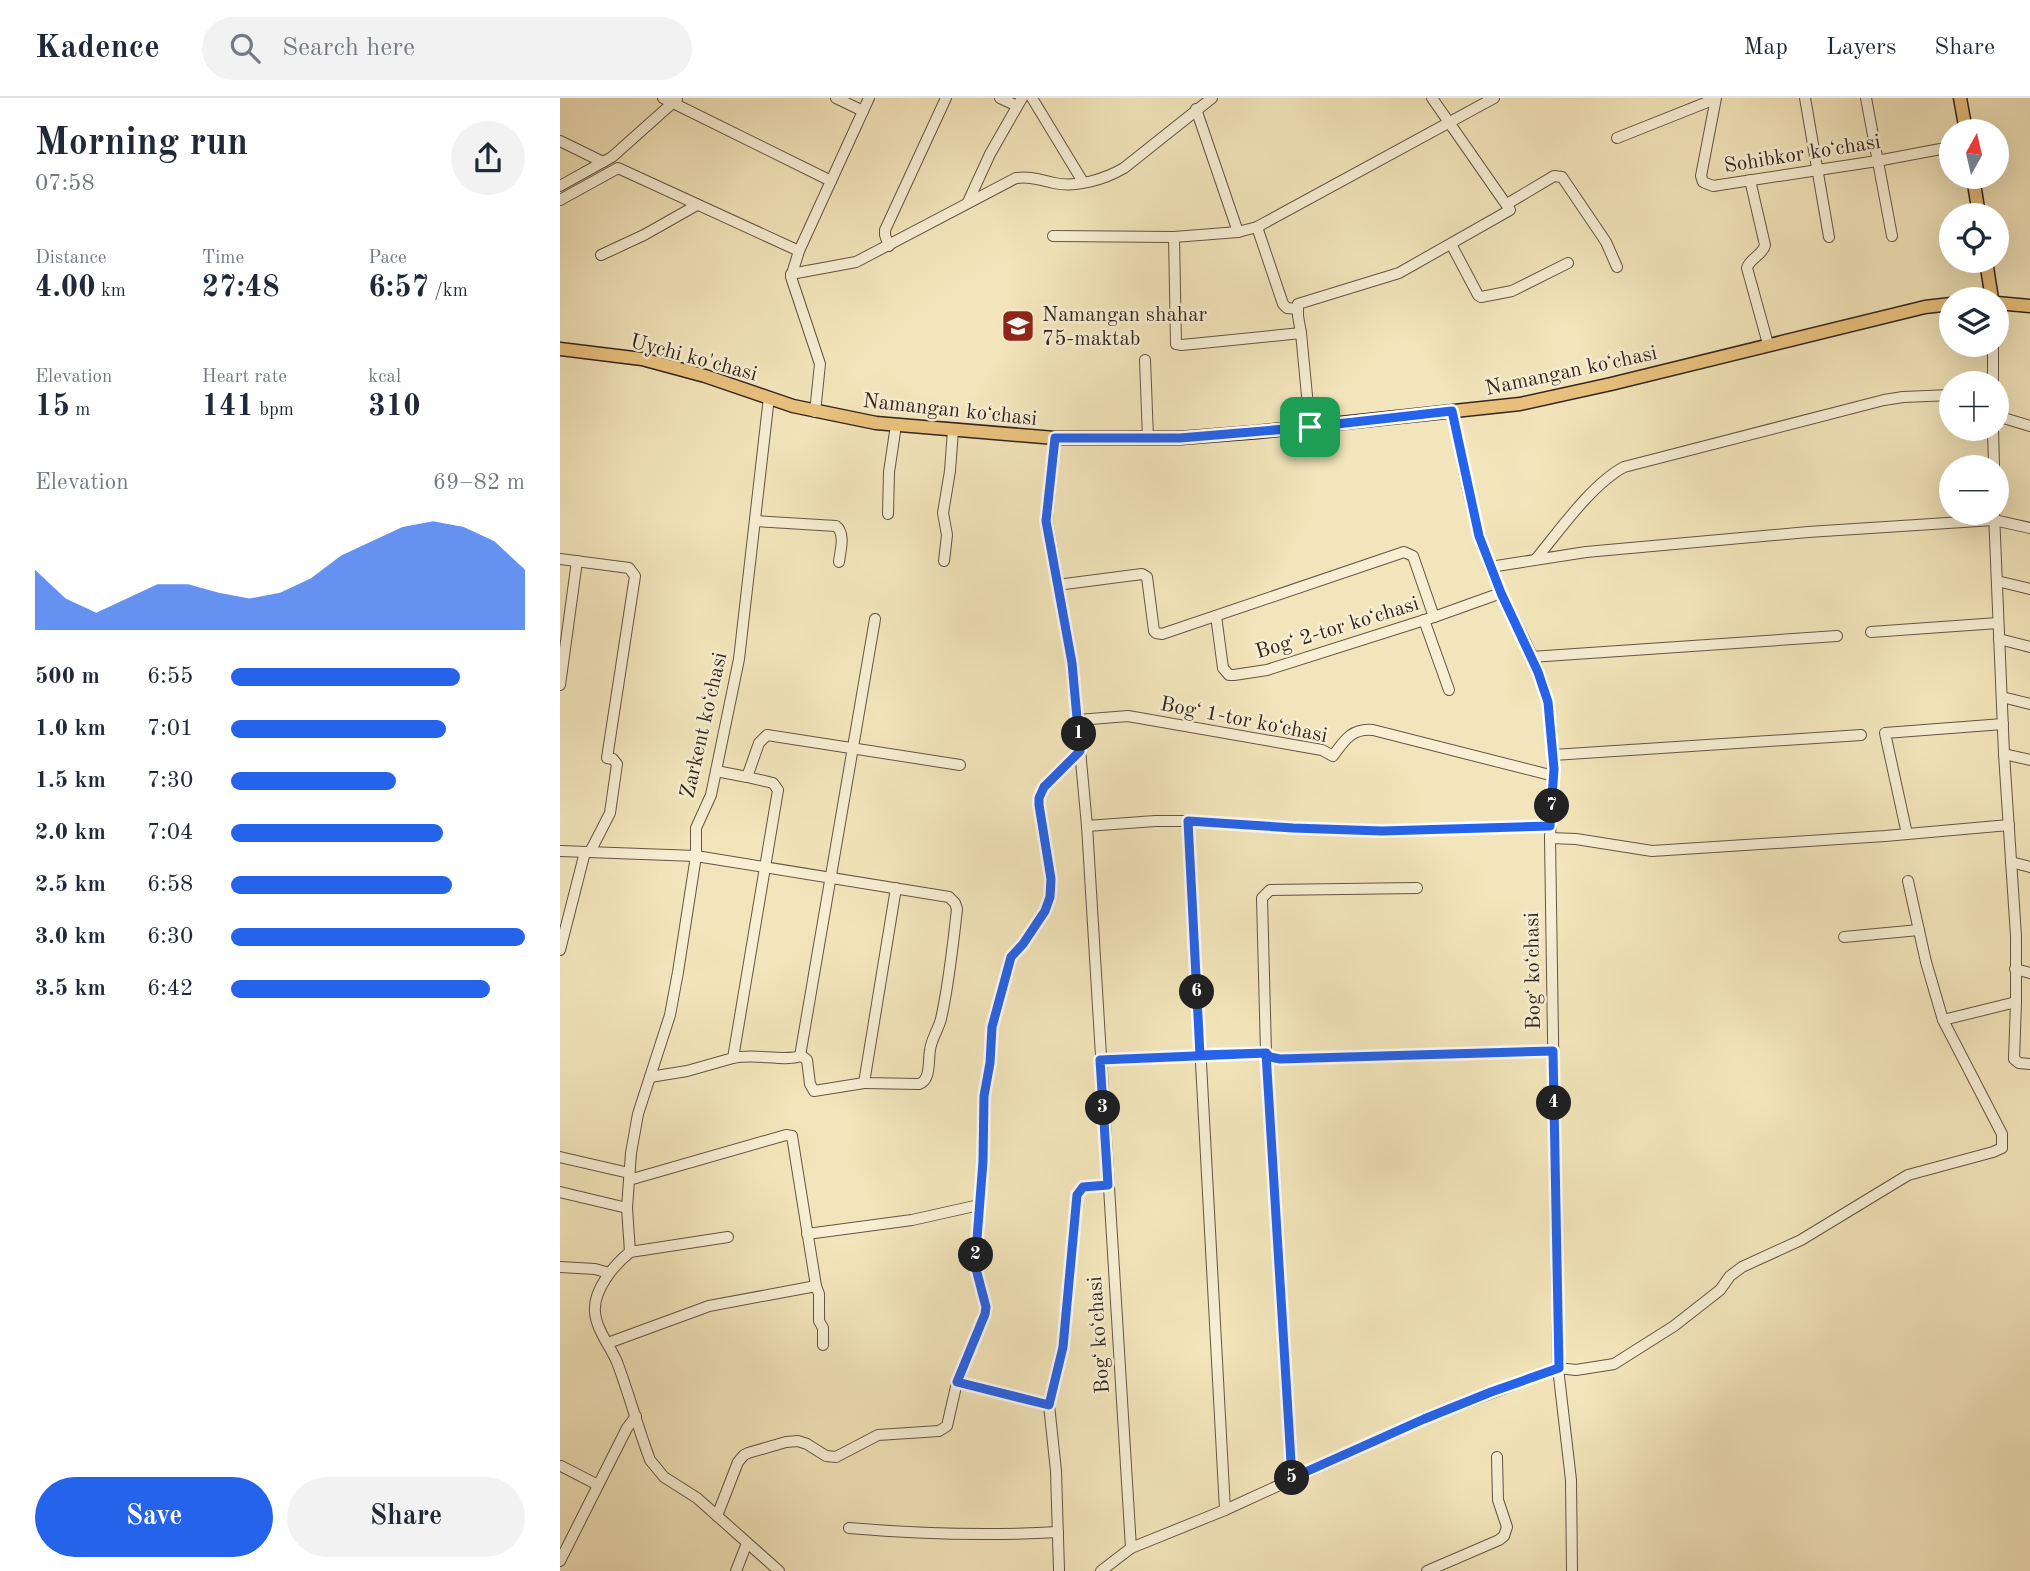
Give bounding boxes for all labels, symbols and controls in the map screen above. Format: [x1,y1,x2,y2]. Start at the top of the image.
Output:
search box [202,17,692,80]
icon: search [226,29,264,67]
text: Kadence [35,32,160,65]
text: Search here [282,35,415,61]
text: Map [1744,36,1788,60]
text: Layers [1826,36,1896,60]
text: Share [1934,36,1995,60]
north arrow [1939,119,2009,189]
map controls [1939,119,2009,525]
button: share [451,121,525,195]
text: Morning run [35,125,248,163]
street label: Sohibkor koʻchasi [1722,132,1882,177]
text: 07:58 [35,172,95,195]
button: locate [1939,203,2009,273]
text: Distance [35,249,107,268]
text: Time [202,249,244,268]
text: Pace [368,249,407,268]
text: 4.00 [35,273,96,303]
text: 27:48 [202,273,280,303]
text: 6:57 [368,273,429,303]
text: km [96,282,126,301]
text: /km [429,282,468,301]
button: layers [1939,287,2009,357]
place label: Namangan shahar 75-maktab [1042,305,1208,350]
school or university icon: Namangan shahar 75-maktab [999,307,1037,345]
street label: Uychi ko'chasi [628,331,759,386]
street label: Namangan koʻchasi [1483,343,1659,400]
text: Elevation [35,368,112,387]
text: Heart rate [202,368,287,387]
text: kcal [368,368,401,387]
button: + [1939,371,2009,441]
street label: Namangan koʻchasi [862,391,1038,430]
text: 15 [35,392,70,422]
text: 141 [202,392,254,422]
text: 310 [368,392,421,422]
pin [1280,397,1340,457]
text: m [70,401,90,420]
text: bpm [254,401,294,420]
icon: arrive [1291,408,1329,446]
button: − [1939,455,2009,525]
text: Elevation [35,471,129,494]
text: 69–82 m [433,471,525,494]
street label: Bogʻ 2-tor koʻchasi [1253,594,1422,663]
street label: Zarkent koʻchasi [677,650,731,800]
text: 500 m [35,665,100,688]
text: 6:55 [147,665,193,688]
street label: Bogʻ 1-tor koʻchasi [1158,694,1329,747]
pin: 1 [1062,716,1096,752]
text: 1.0 km [35,717,106,740]
text: 7:01 [147,717,193,740]
text: 1 [1073,724,1084,743]
text: 1.5 km [35,769,106,792]
text: 7:30 [147,769,193,792]
pin: 7 [1534,788,1570,824]
text: 7 [1546,796,1557,815]
text: 2.0 km [35,821,106,844]
text: 7:04 [147,821,193,844]
text: 2.5 km [35,873,106,896]
text: 6:58 [147,873,193,896]
street label: Bogʻ koʻchasi [1522,912,1545,1030]
text: 3.0 km [35,925,106,948]
text: 6:30 [147,925,193,948]
pin: 6 [1180,974,1214,1010]
text: 3.5 km [35,977,106,1000]
text: 6:42 [147,977,193,1000]
text: 6 [1191,982,1202,1001]
pin: 4 [1536,1086,1572,1121]
pin: 3 [1086,1090,1120,1126]
text: 4 [1548,1093,1559,1112]
text: 3 [1097,1098,1108,1117]
pin: 2 [958,1238,994,1272]
text: 2 [970,1245,981,1264]
street label: Bogʻ koʻchasi [1085,1276,1114,1394]
pin: 5 [1274,1460,1310,1496]
text: 5 [1286,1468,1297,1487]
button: Save [35,1477,273,1557]
button: Share [287,1477,525,1557]

